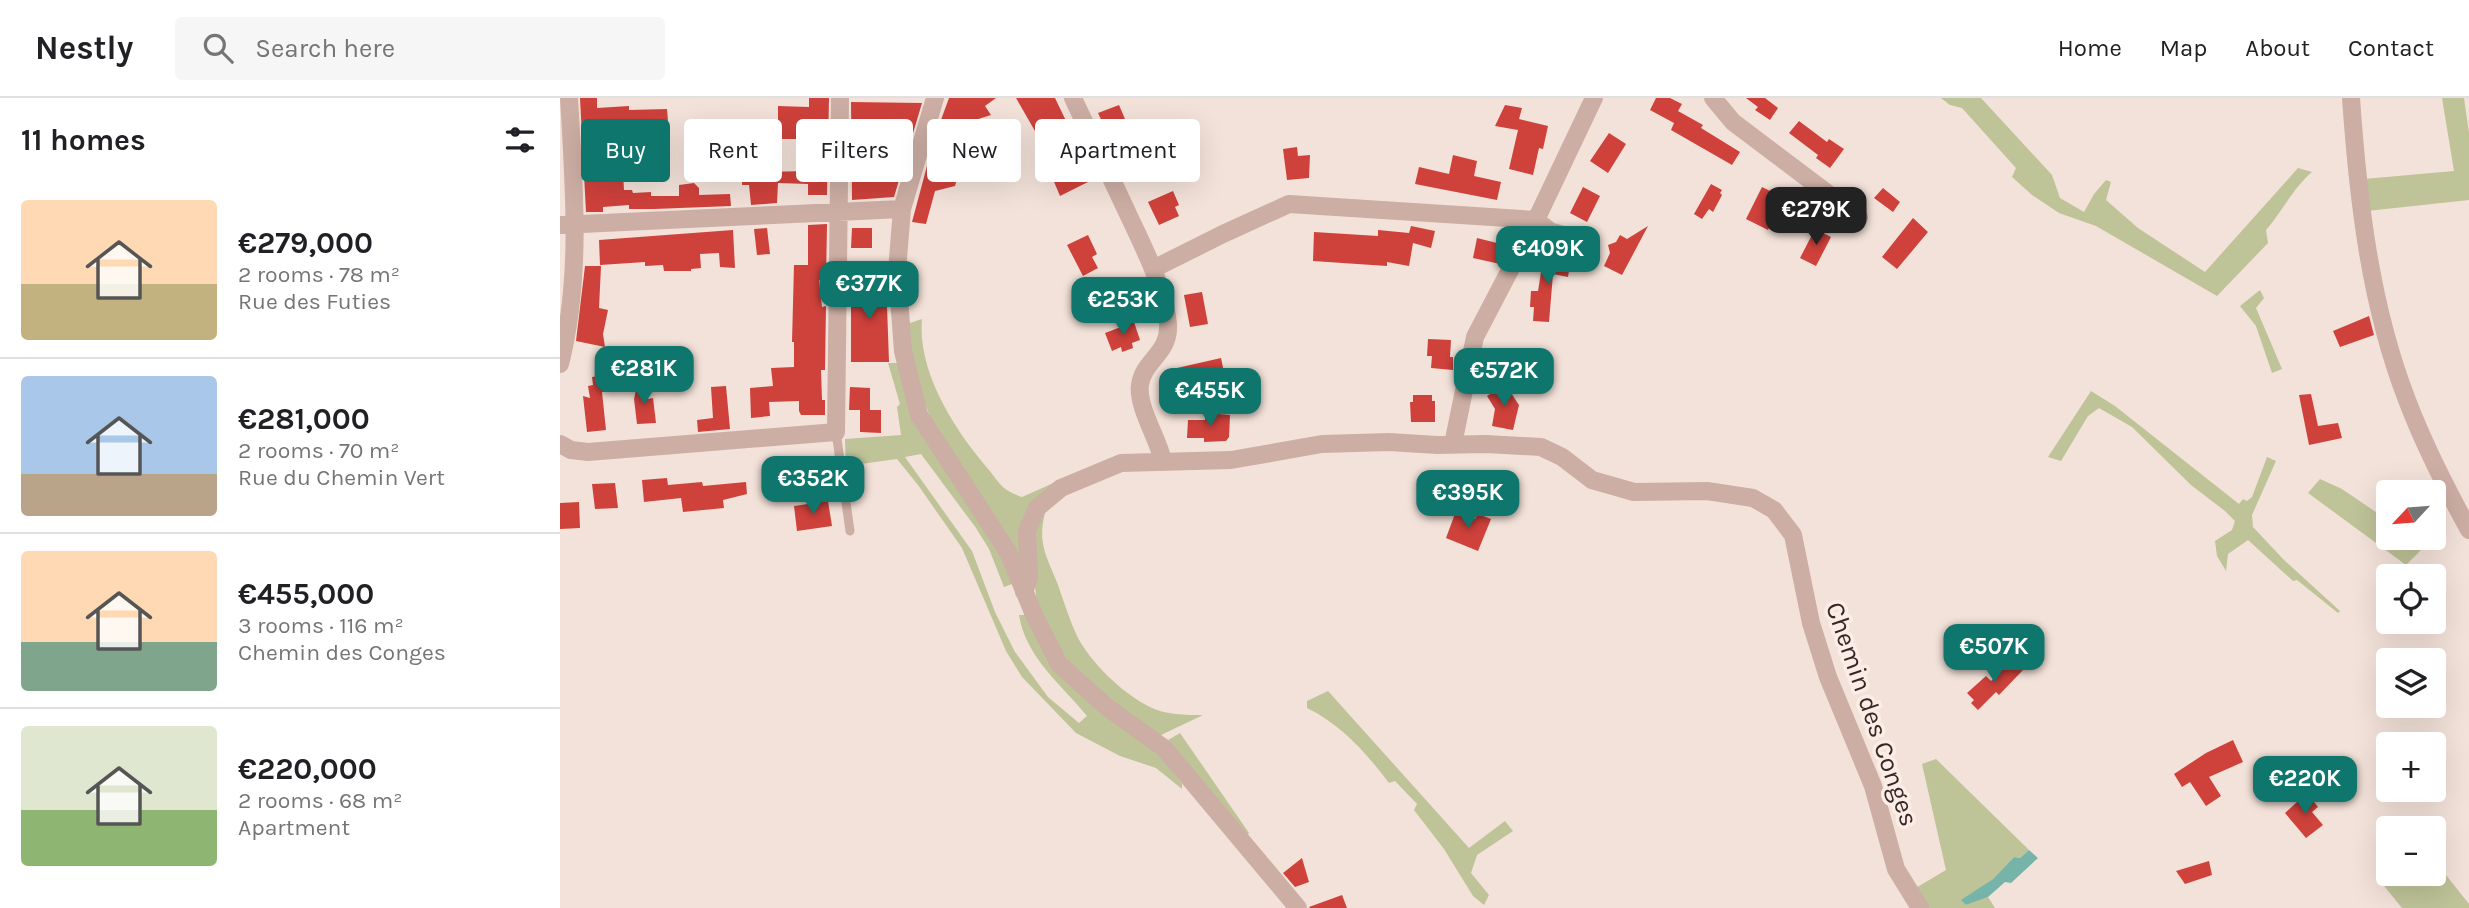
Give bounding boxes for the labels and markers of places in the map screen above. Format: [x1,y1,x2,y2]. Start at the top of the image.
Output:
pin: €279K [1767,188,1865,247]
pin: €409K [1499,226,1597,286]
pin: €377K [820,262,918,321]
pin: €253K [1074,278,1172,337]
pin: €281K [595,346,693,406]
pin: €572K [1455,348,1553,408]
pin: €455K [1161,368,1259,428]
pin: €352K [764,456,862,516]
pin: €395K [1419,470,1517,530]
pin: €507K [1945,624,2043,684]
pin: €220K [2256,756,2354,816]

